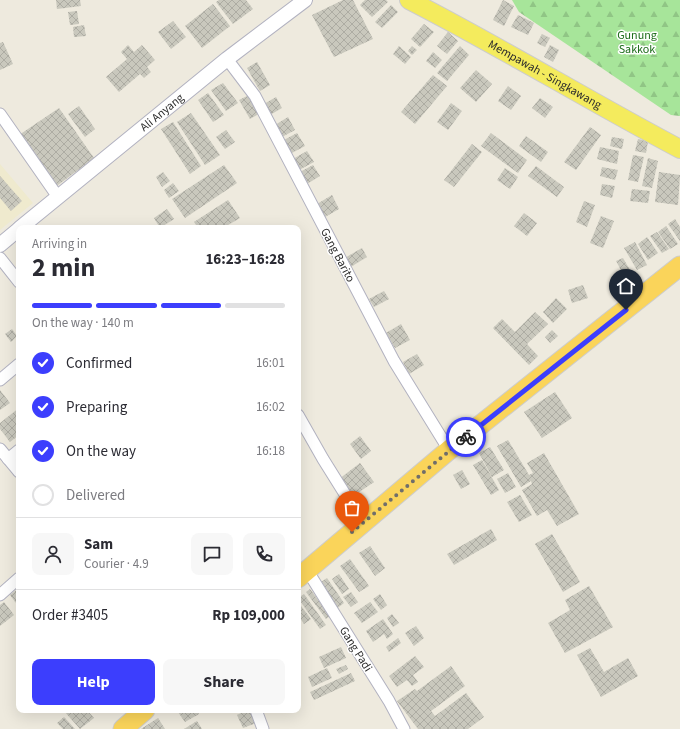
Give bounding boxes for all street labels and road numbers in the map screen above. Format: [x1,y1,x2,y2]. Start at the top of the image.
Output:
street label: Mempawah - Singkawang [485,36,605,114]
street label: Ali Anyang [137,90,188,136]
street label: Gang Barito [316,225,359,285]
street label: Gang Padi [335,623,376,675]

